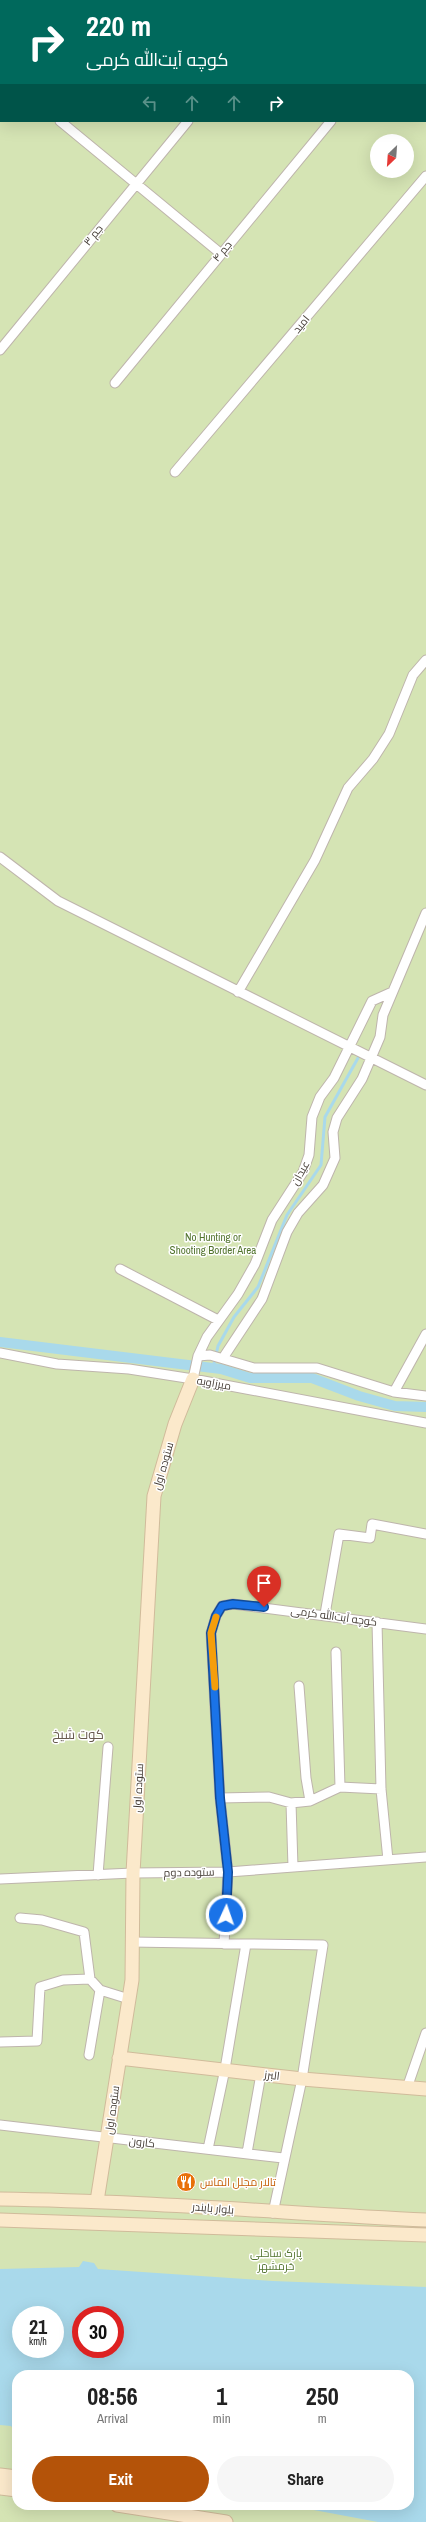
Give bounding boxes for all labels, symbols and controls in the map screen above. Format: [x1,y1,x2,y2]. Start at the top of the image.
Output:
text: 220 m [86,7,151,45]
icon: right [20,16,72,68]
text: کوچه آیت‌الله کرمی [86,47,229,72]
icon: left [139,92,161,114]
icon: ahead [181,92,203,114]
icon: ahead [223,92,245,114]
icon: right [265,92,287,114]
north arrow [370,134,414,178]
map controls [370,134,414,178]
street label: جم ۳ [80,222,107,249]
street label: جم ۴ [209,238,236,265]
street label: امید [289,312,313,336]
street label: عیدان [288,1158,312,1188]
park label: No Hunting or Shooting Border Area [170,1230,256,1257]
street label: میرزاویه [196,1373,232,1393]
street label: ستوده اول [149,1440,177,1492]
pin [247,1566,281,1607]
icon: arrive [253,1572,275,1594]
street label: کوچه آیت‌الله کرمی [290,1602,378,1629]
district label: کوت شیخ [52,1726,104,1743]
street label: ستوده اول [130,1763,146,1813]
street label: ستوده دوم [163,1865,215,1880]
position arrow [205,1894,247,1936]
street label: البرز [263,2067,281,2083]
street label: ستوده اول [102,2085,122,2135]
street label: کارون [128,2134,156,2150]
restaurant icon: تالار مجلل الماس [175,2171,197,2193]
place label: تالار مجلل الماس [200,2175,276,2189]
street label: بلوار بایندر [190,2199,235,2217]
park label: پارک ساحلی خرمشهر [250,2246,302,2273]
speed limit sign: 30 [72,2306,124,2358]
text: 21 [29,2313,47,2340]
text: km/h [29,2335,47,2348]
text: 08:56 [87,2380,138,2412]
text: 1 [216,2380,227,2412]
text: 250 [306,2380,339,2412]
text: Arrival [97,2410,128,2427]
text: min [213,2410,231,2427]
text: m [318,2410,327,2427]
button: Exit [32,2456,209,2502]
button: Share [217,2456,394,2502]

